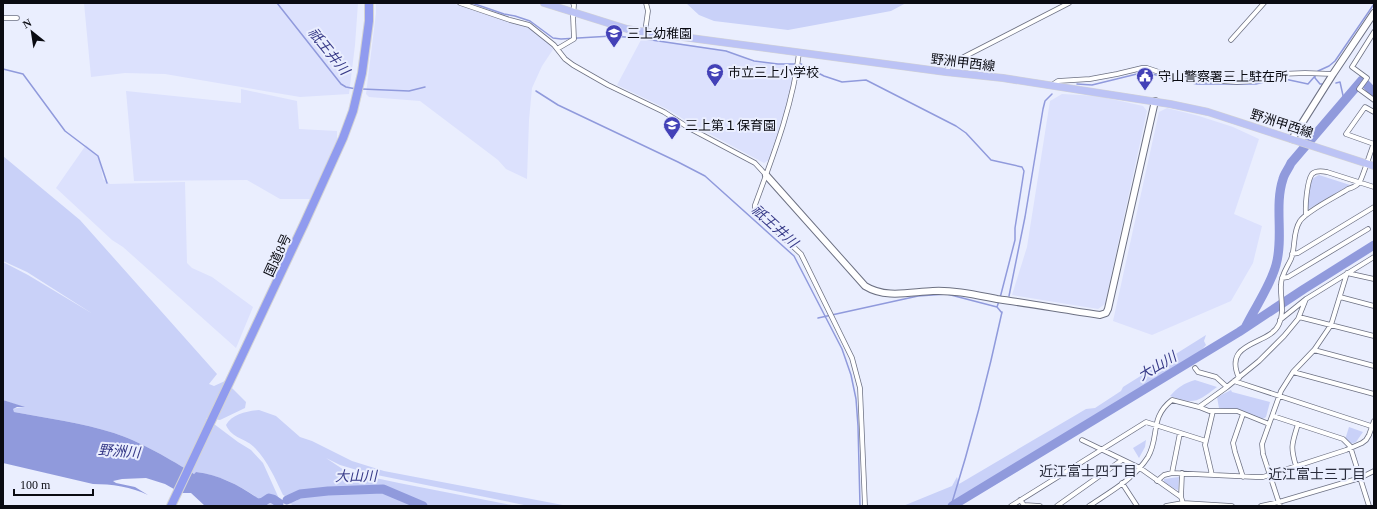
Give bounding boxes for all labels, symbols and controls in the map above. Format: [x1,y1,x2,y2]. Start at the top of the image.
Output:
north arrow [12,12,52,52]
text: N [21,16,33,31]
school or university icon: 三上幼稚園 [604,23,624,48]
water label: 祇王井川 [305,25,353,79]
place label: 三上幼稚園 [627,26,692,41]
street label: 野洲甲西線 [930,51,996,74]
school or university icon: 市立三上小学校 [705,62,725,87]
place label: 市立三上小学校 [728,65,819,80]
public building icon: 守山警察署三上駐在所 [1135,66,1155,91]
place label: 守山警察署三上駐在所 [1158,69,1288,84]
street label: 野洲甲西線 [1249,106,1315,141]
school or university icon: 三上第１保育園 [662,115,682,140]
place label: 三上第１保育園 [685,118,776,133]
water label: 祇王井川 [749,202,802,252]
street label: 国道8号 [261,231,294,279]
water label: 大山川 [1135,348,1181,384]
water label: 野洲川 [97,443,142,461]
district label: 近江富士四丁目 [1039,464,1137,479]
district label: 近江富士三丁目 [1268,467,1366,482]
water label: 大山川 [335,469,379,484]
scale bar [14,471,93,497]
text: 100 m [20,478,51,492]

